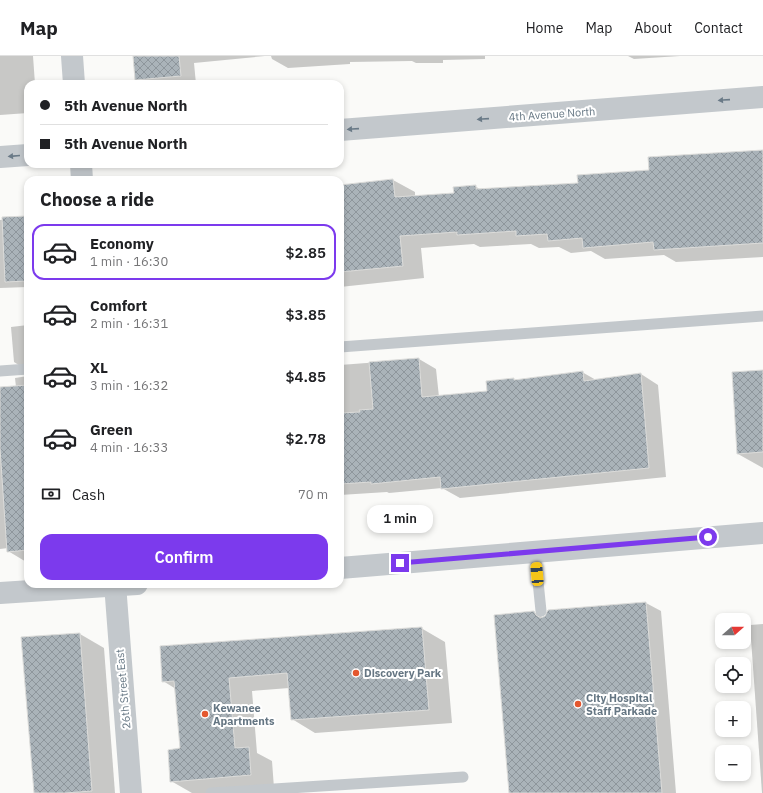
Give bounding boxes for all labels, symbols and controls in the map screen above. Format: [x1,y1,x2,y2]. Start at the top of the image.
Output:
text: Map [20,16,58,40]
text: Home [526,19,563,37]
text: Map [585,19,612,37]
text: About [634,19,672,37]
text: Contact [694,19,743,37]
text: 5th Avenue North [64,96,187,115]
one-way arrow [718,97,730,104]
street label: 4th Avenue North [508,104,596,124]
one-way arrow [477,115,489,122]
one-way arrow [347,125,359,132]
text: 5th Avenue North [64,134,187,153]
one-way arrow [8,152,20,159]
text: Choose a ride [40,188,154,211]
icon: car [42,234,78,270]
text: Economy [90,234,154,253]
text: $2.85 [286,243,326,262]
text: 1 min · 16:30 [90,253,168,270]
icon: car [42,296,78,332]
text: Comfort [90,296,147,315]
text: $3.85 [286,305,326,324]
text: 2 min · 16:31 [90,315,168,332]
icon: car [42,358,78,394]
text: XL [90,358,108,377]
text: $4.85 [286,367,326,386]
text: 3 min · 16:32 [90,377,168,394]
icon: car [42,420,78,456]
text: Green [90,420,133,439]
text: $2.78 [286,429,326,448]
text: 4 min · 16:33 [90,439,168,456]
icon: cash [40,483,62,505]
text: Cash [72,485,105,504]
text: 70 m [298,486,328,503]
callout: 1 min [367,505,433,533]
text: 1 min [383,510,417,527]
route start [699,528,717,546]
button: Confirm [40,534,328,580]
route end [391,554,409,572]
car [530,562,544,586]
north arrow [715,613,751,649]
map controls [715,613,751,781]
street label: 26th Street East [113,648,133,730]
button: locate [715,657,751,693]
place label: Discovery Park [364,666,442,680]
marker: Discovery Park [351,668,361,678]
place label: City Hospital Staff Parkade [586,691,657,718]
marker: City Hospital Staff Parkade [573,699,583,709]
place label: Kewanee Apartments [213,701,275,728]
button: + [715,701,751,737]
marker: Kewanee Apartments [200,709,210,719]
button: − [715,745,751,781]

